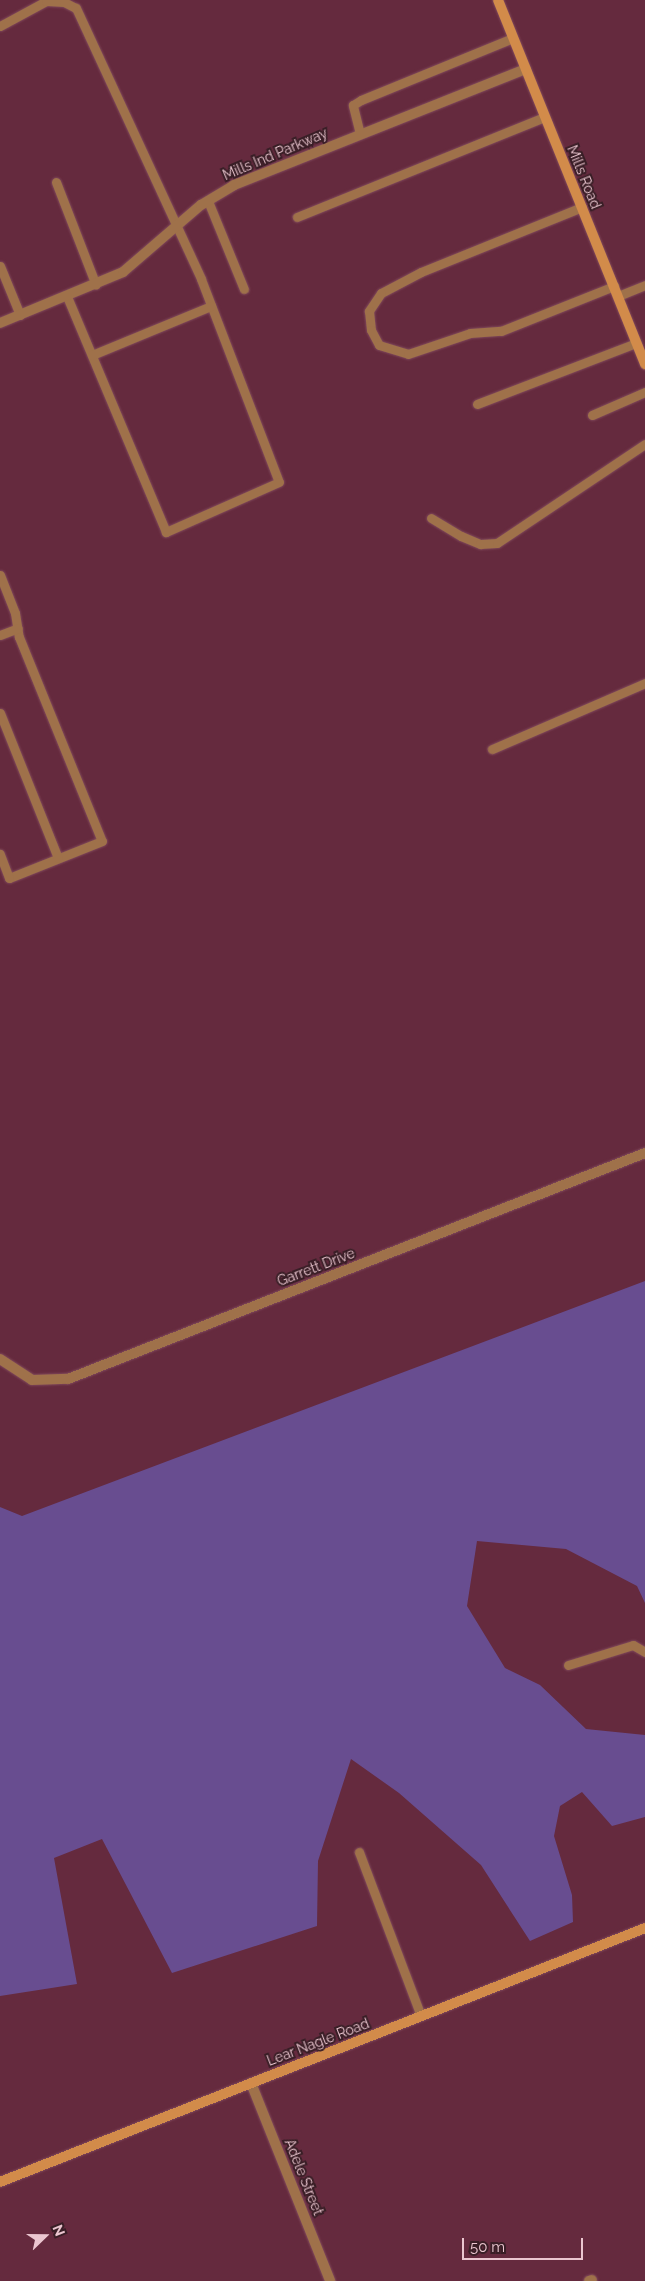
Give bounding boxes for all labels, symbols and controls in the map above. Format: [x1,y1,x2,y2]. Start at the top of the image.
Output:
street label: Mills Ind Parkway [220,124,330,184]
street label: Mills Road [564,143,604,211]
street label: Garrett Drive [275,1245,357,1289]
street label: Lear Nagle Road [264,2015,372,2069]
street label: Adele Street [281,2136,327,2218]
north arrow [20,2211,70,2261]
text: N [49,2222,68,2238]
scale bar [465,2228,586,2260]
text: 50 m [470,2238,505,2256]

